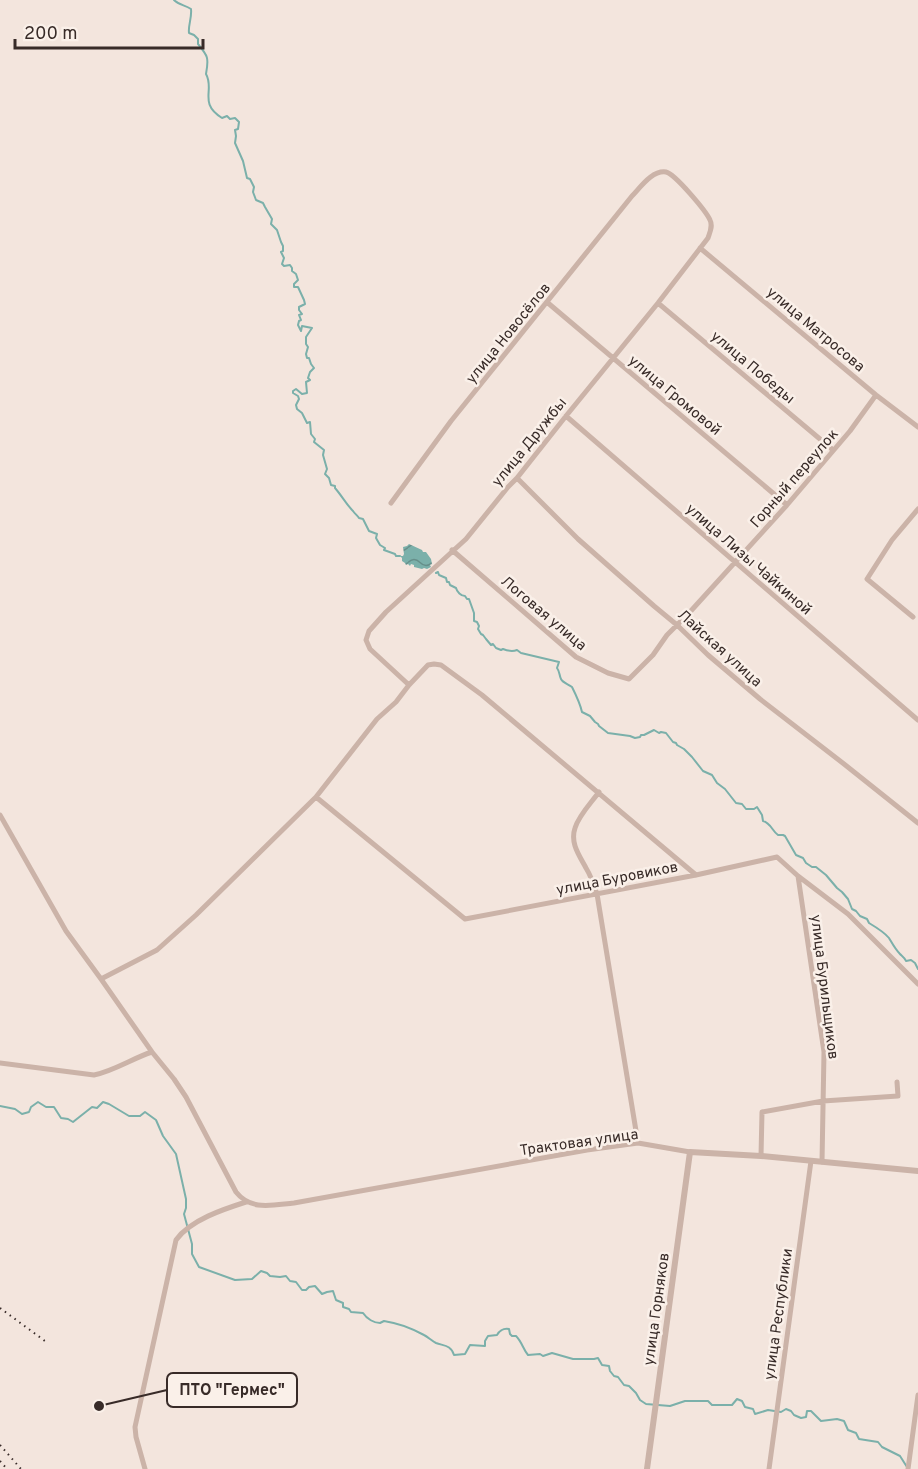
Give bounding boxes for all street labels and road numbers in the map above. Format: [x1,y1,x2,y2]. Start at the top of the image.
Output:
street label: улица Новосёлов [463,280,556,388]
street label: улица Матросова [762,283,868,377]
street label: улица Победы [706,327,798,409]
street label: улица Громовой [624,352,724,440]
street label: улица Дружбы [488,395,572,491]
street label: Горный переулок [747,426,843,532]
street label: улица Лизы Чайкиной [681,500,815,620]
street label: Логовая улица [496,573,590,656]
street label: Лайская улица [673,606,765,692]
street label: улица Буровиков [555,858,680,901]
street label: улица Бурильщиков [805,914,842,1061]
street label: Трактовая улица [519,1126,640,1161]
street label: улица Республики [761,1247,798,1381]
street label: улица Горняков [640,1252,675,1367]

